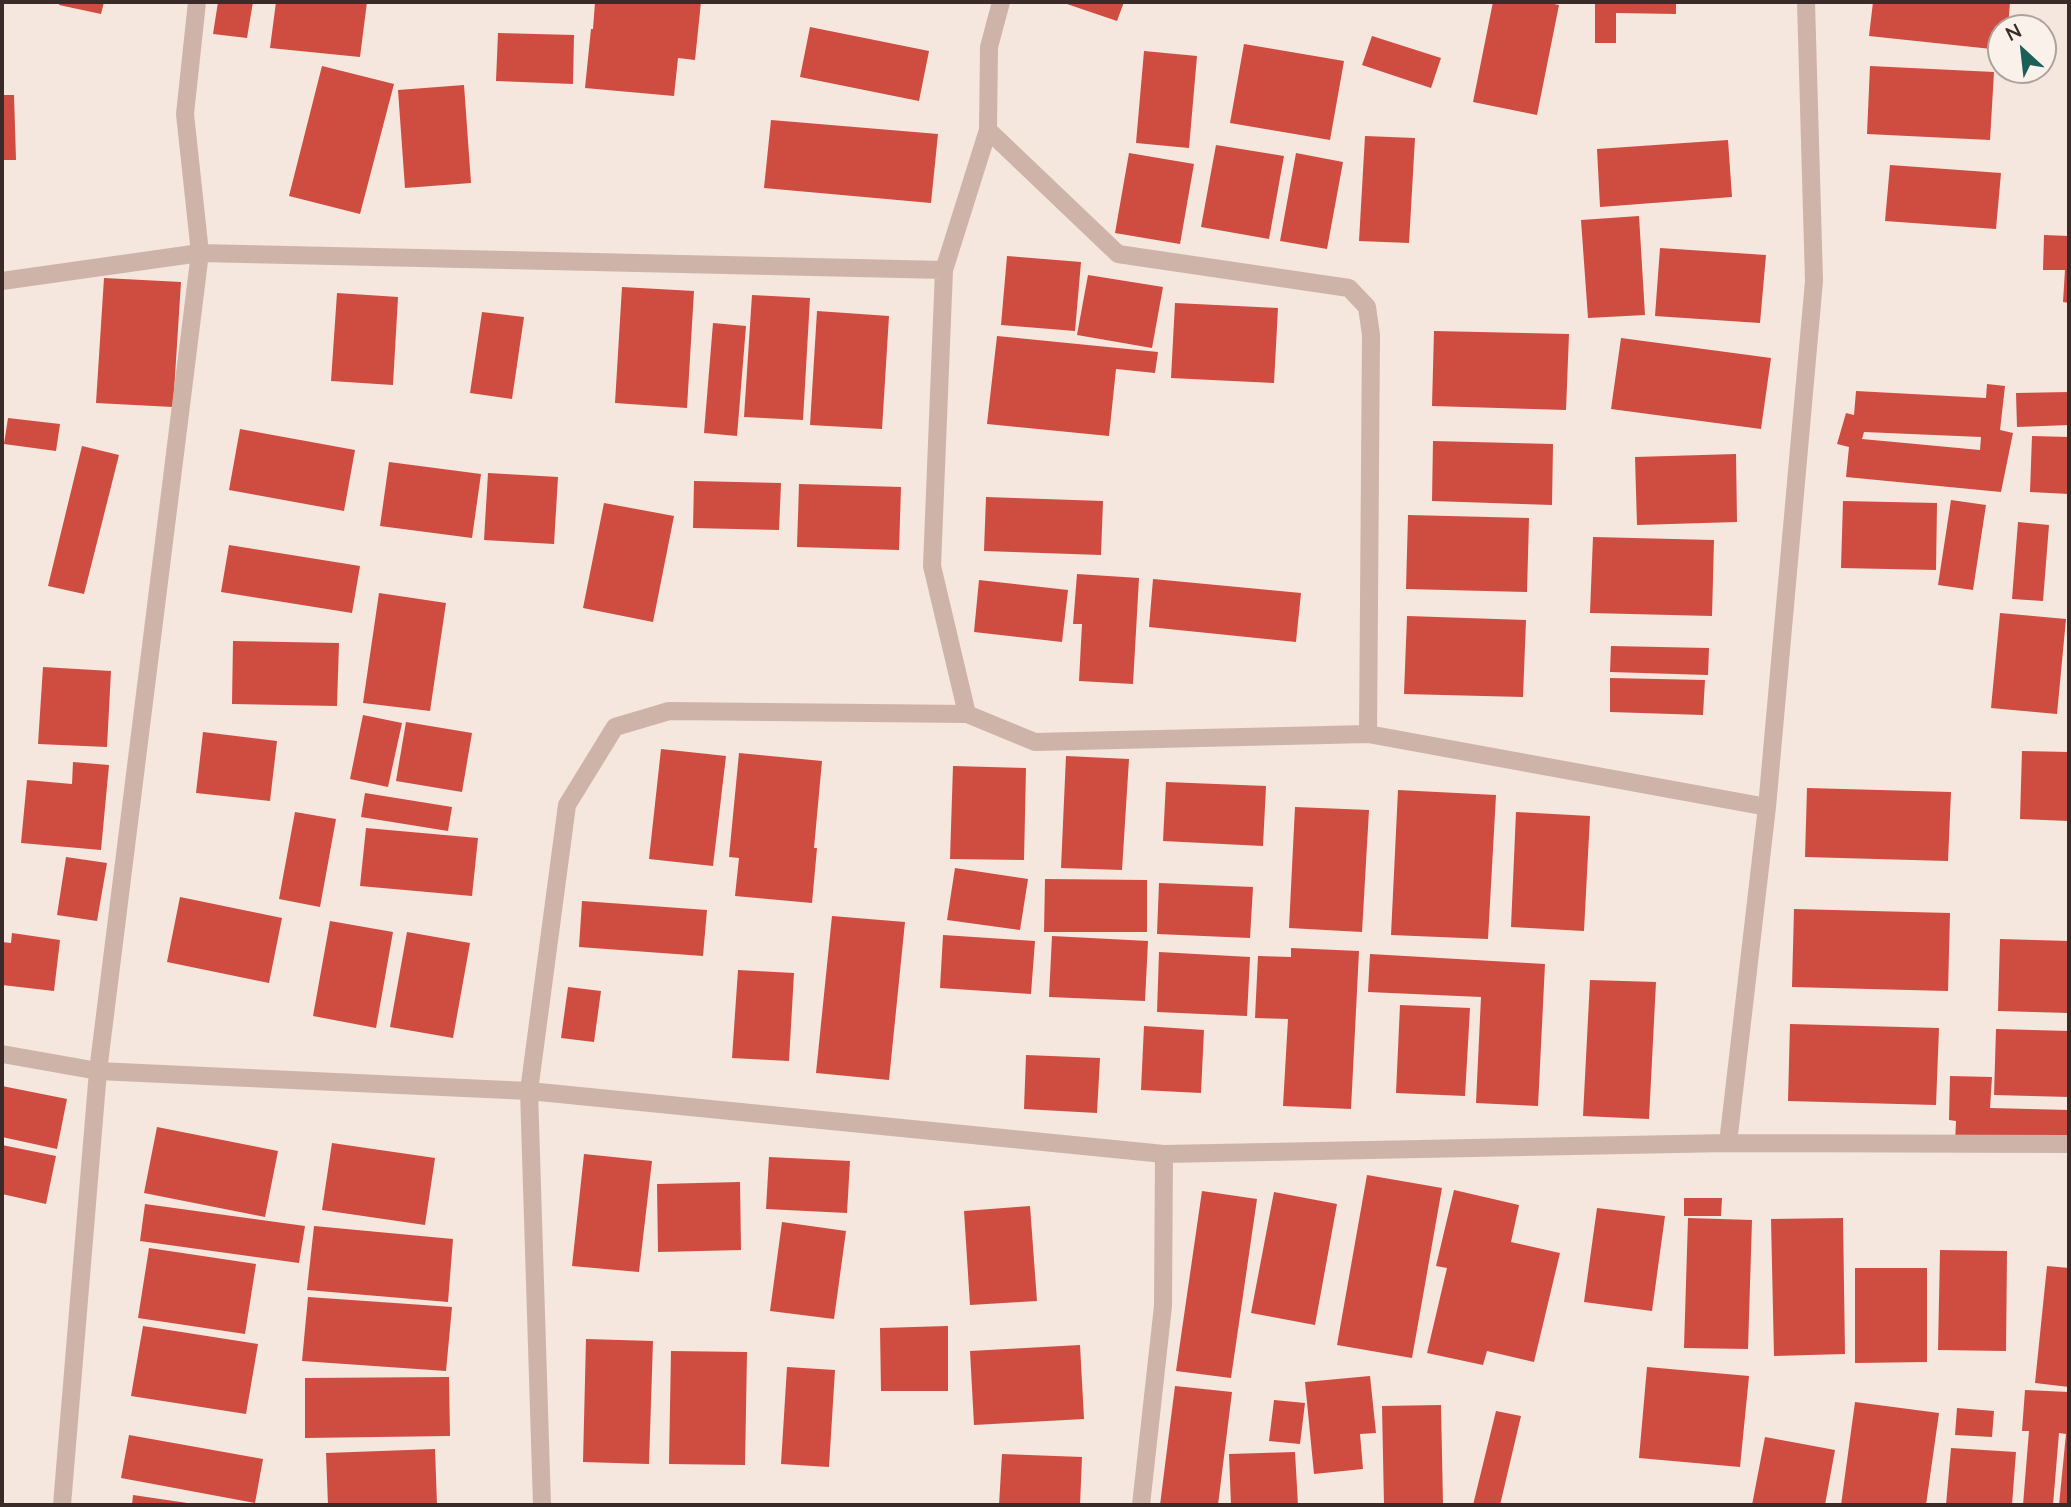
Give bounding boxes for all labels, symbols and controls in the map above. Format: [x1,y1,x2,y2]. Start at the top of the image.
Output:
north arrow [1987,14,2057,84]
text: N [2001,18,2025,45]

